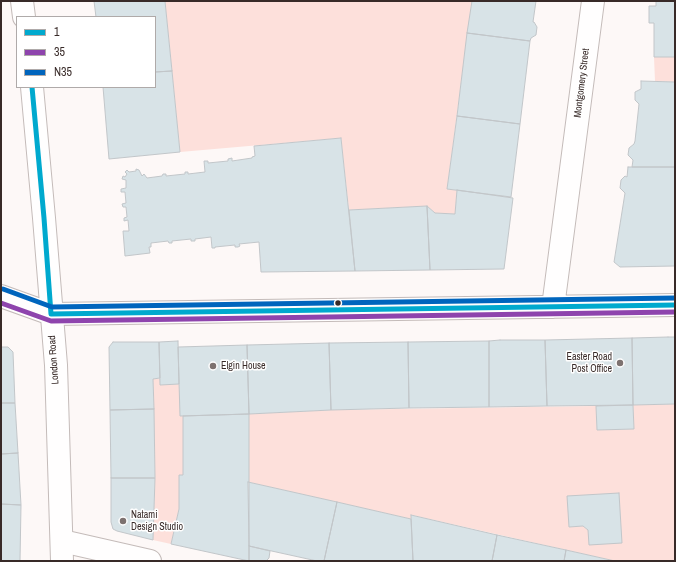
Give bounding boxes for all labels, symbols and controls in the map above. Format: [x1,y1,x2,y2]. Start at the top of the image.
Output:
legend [16,16,156,88]
text: 1 [54,24,59,40]
text: 35 [54,44,65,60]
street label: Montgomery Street [572,48,592,118]
text: N35 [54,64,72,80]
unlabelled marker [333,298,343,308]
street label: London Road [46,335,62,385]
place label: Easter Road Post Office [566,351,612,374]
marker: Easter Road Post Office [615,358,625,368]
place label: Elgin House [221,360,266,372]
marker: Elgin House [208,361,218,371]
place label: Natami Design Studio [131,509,183,532]
marker: Natami Design Studio [118,516,128,526]

